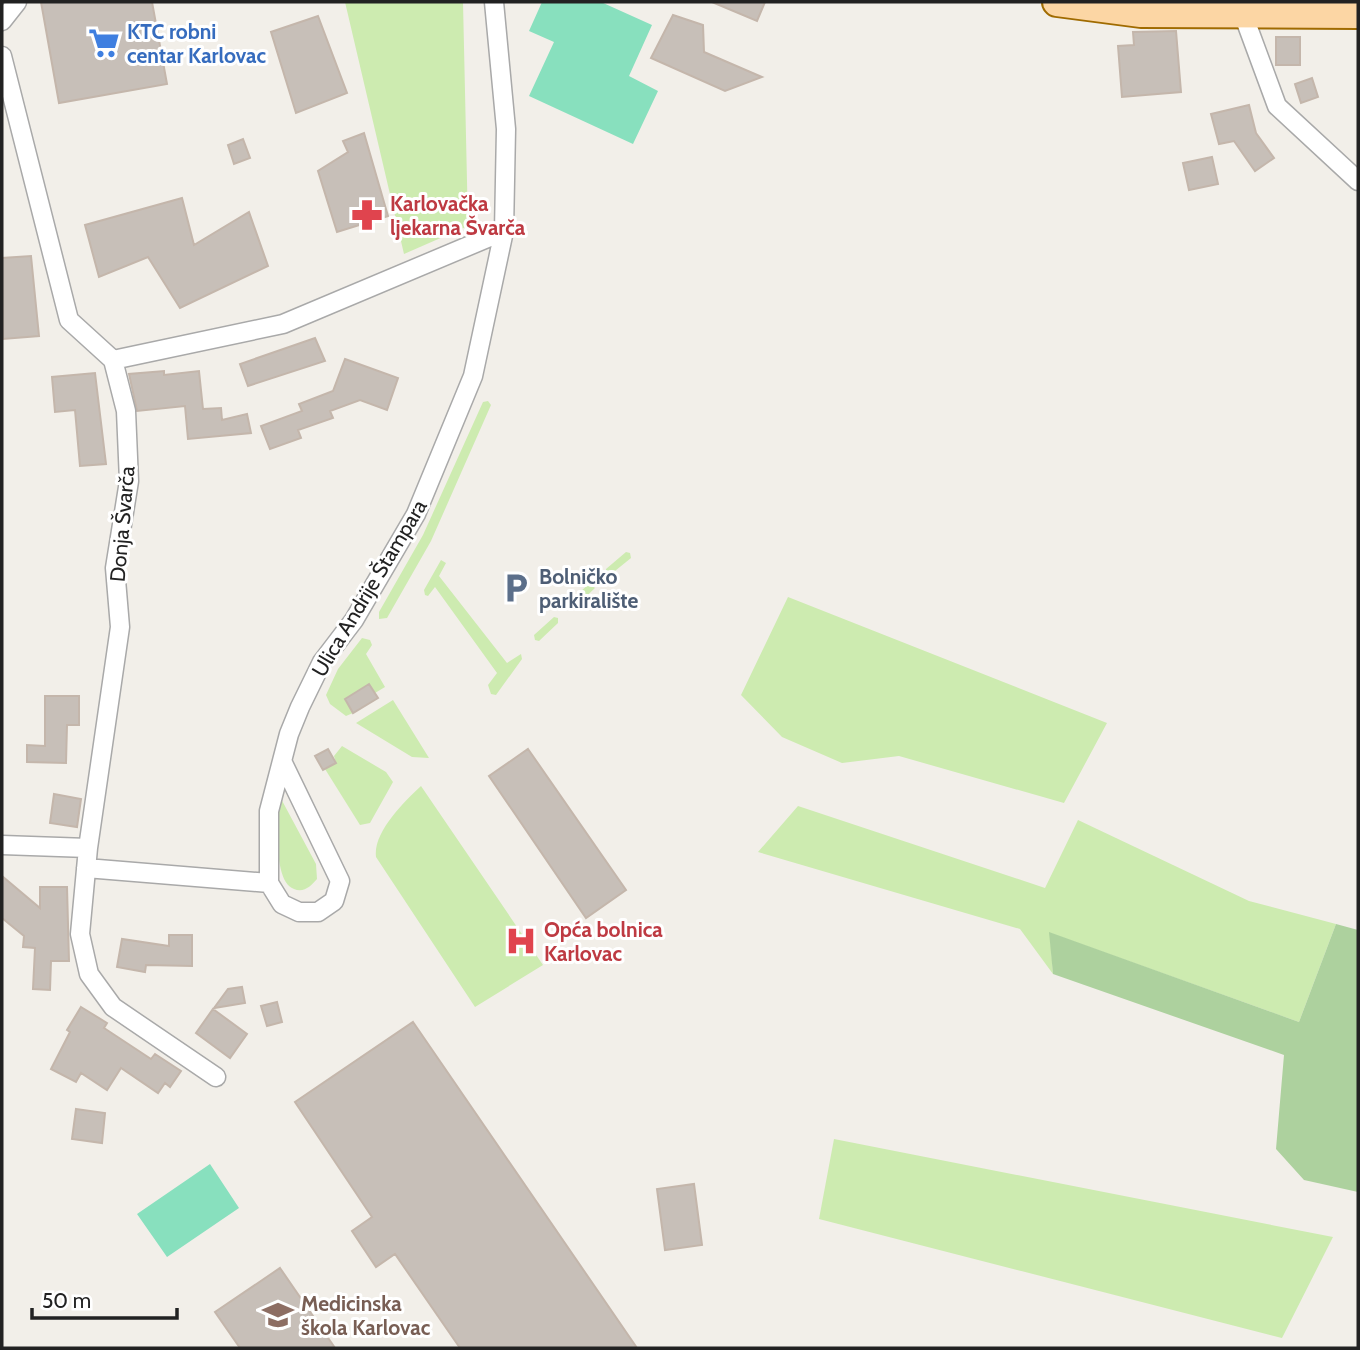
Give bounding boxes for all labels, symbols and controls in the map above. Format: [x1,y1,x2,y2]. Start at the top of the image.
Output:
place label: KTC robni centar Karlovac [127,19,267,68]
supermarket icon: KTC robni centar Karlovac [87,26,121,60]
place label: Karlovačka ljekarna Švarča [390,191,526,240]
pharmacy icon: Karlovačka ljekarna Švarča [350,198,384,232]
street label: Donja Švarča [104,465,141,583]
street label: Ulica Andrije Štampara [306,495,433,681]
place label: Bolničko parkiralište [539,564,639,613]
parking icon: Bolničko parkiralište [499,571,533,605]
place label: Opća bolnica Karlovac [544,917,663,966]
hospital icon: Opća bolnica Karlovac [504,924,538,958]
scale bar [32,1276,177,1320]
text: 50 m [42,1288,91,1313]
place label: Medicinska škola Karlovac [301,1291,431,1340]
school or university icon: Medicinska škola Karlovac [261,1298,295,1332]

